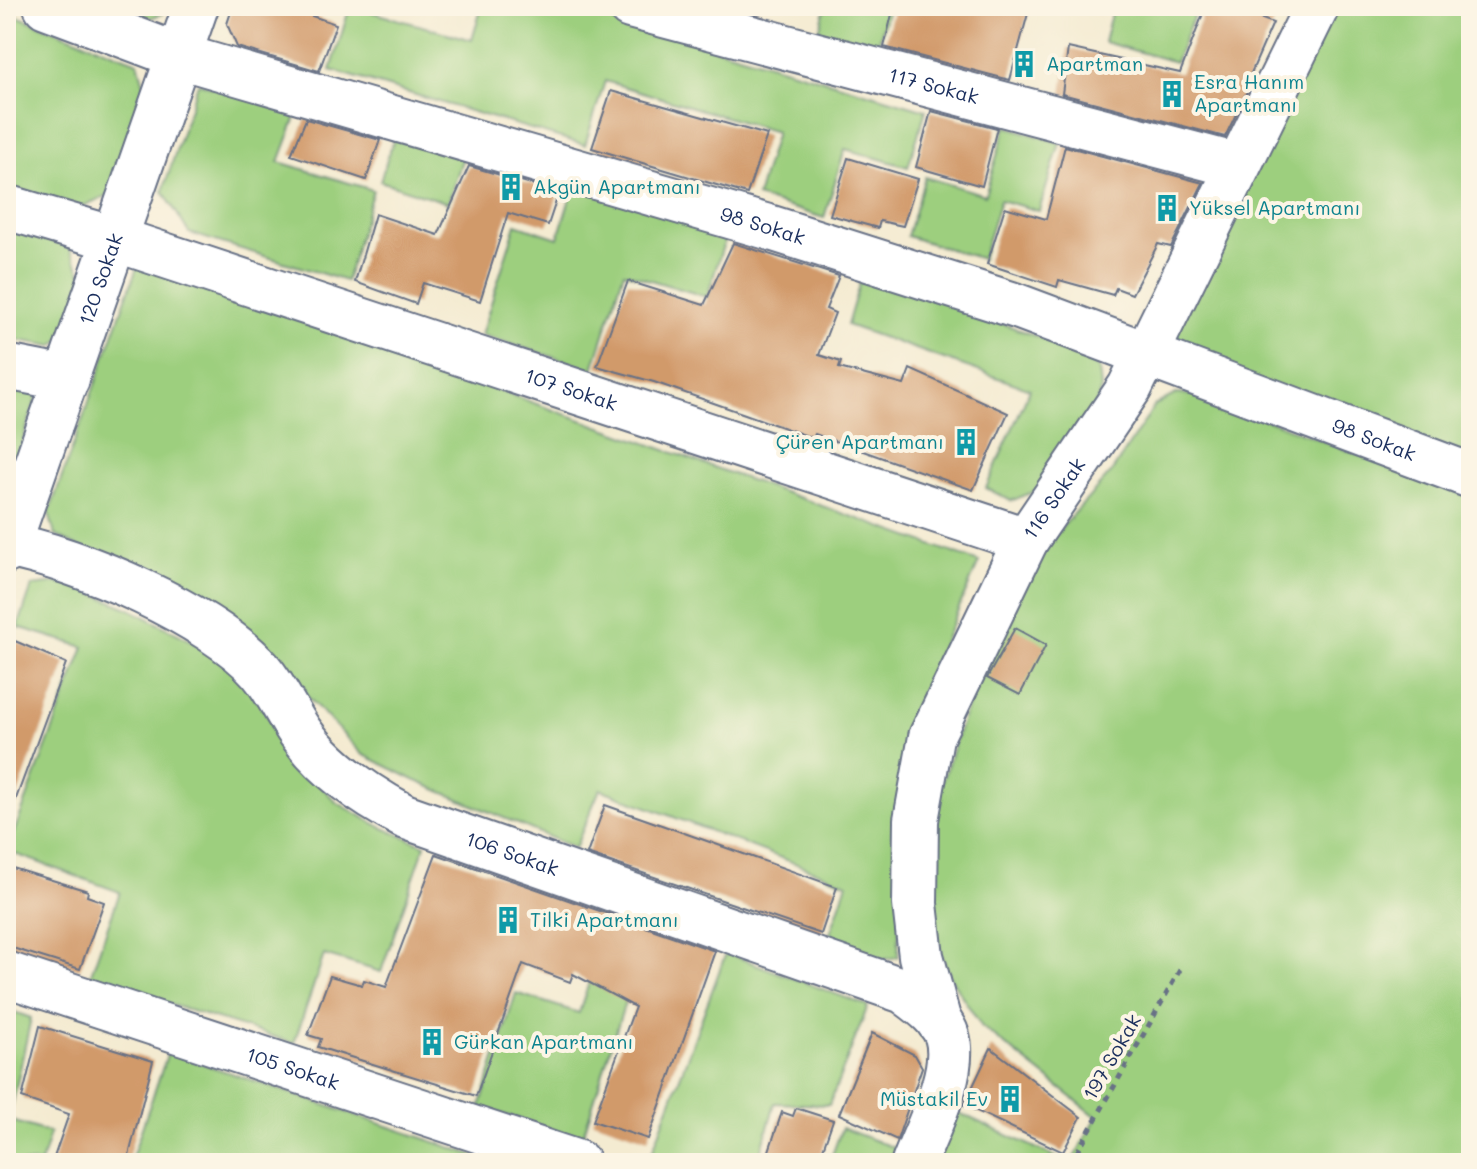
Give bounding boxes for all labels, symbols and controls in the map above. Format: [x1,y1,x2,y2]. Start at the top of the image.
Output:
building icon: Apartman [1009,49,1039,79]
place label: Apartman [1046,50,1143,76]
street label: 117 Sokak [886,61,982,109]
place label: Esra Hanım Apartmanı [1194,68,1304,117]
building icon: Esra Hanım Apartmanı [1157,79,1187,109]
building icon: Akgün Apartmanı [496,172,526,202]
place label: Akgün Apartmanı [533,173,701,199]
building icon: Yüksel Apartmanı [1152,193,1182,223]
place label: Yüksel Apartmanı [1189,194,1360,220]
street label: 98 Sokak [718,200,809,250]
street label: 120 Sokak [72,229,128,328]
street label: 107 Sokak [522,361,621,416]
street label: 98 Sokak [1329,411,1420,466]
building icon: Çüren Apartmanı [951,427,981,457]
place label: Çüren Apartmanı [776,428,944,454]
street label: 116 Sokak [1016,452,1090,544]
street label: 106 Sokak [463,825,562,881]
building icon: Tilki Apartmanı [493,905,523,935]
place label: Tilki Apartmanı [530,906,679,932]
street label: 197 Sokak [1076,1009,1146,1104]
building icon: Gürkan Apartmanı [417,1027,447,1057]
place label: Gürkan Apartmanı [454,1028,634,1054]
street label: 105 Sokak [243,1040,343,1095]
building icon: Müstakil Ev [995,1084,1025,1114]
place label: Müstakil Ev [880,1085,988,1111]

